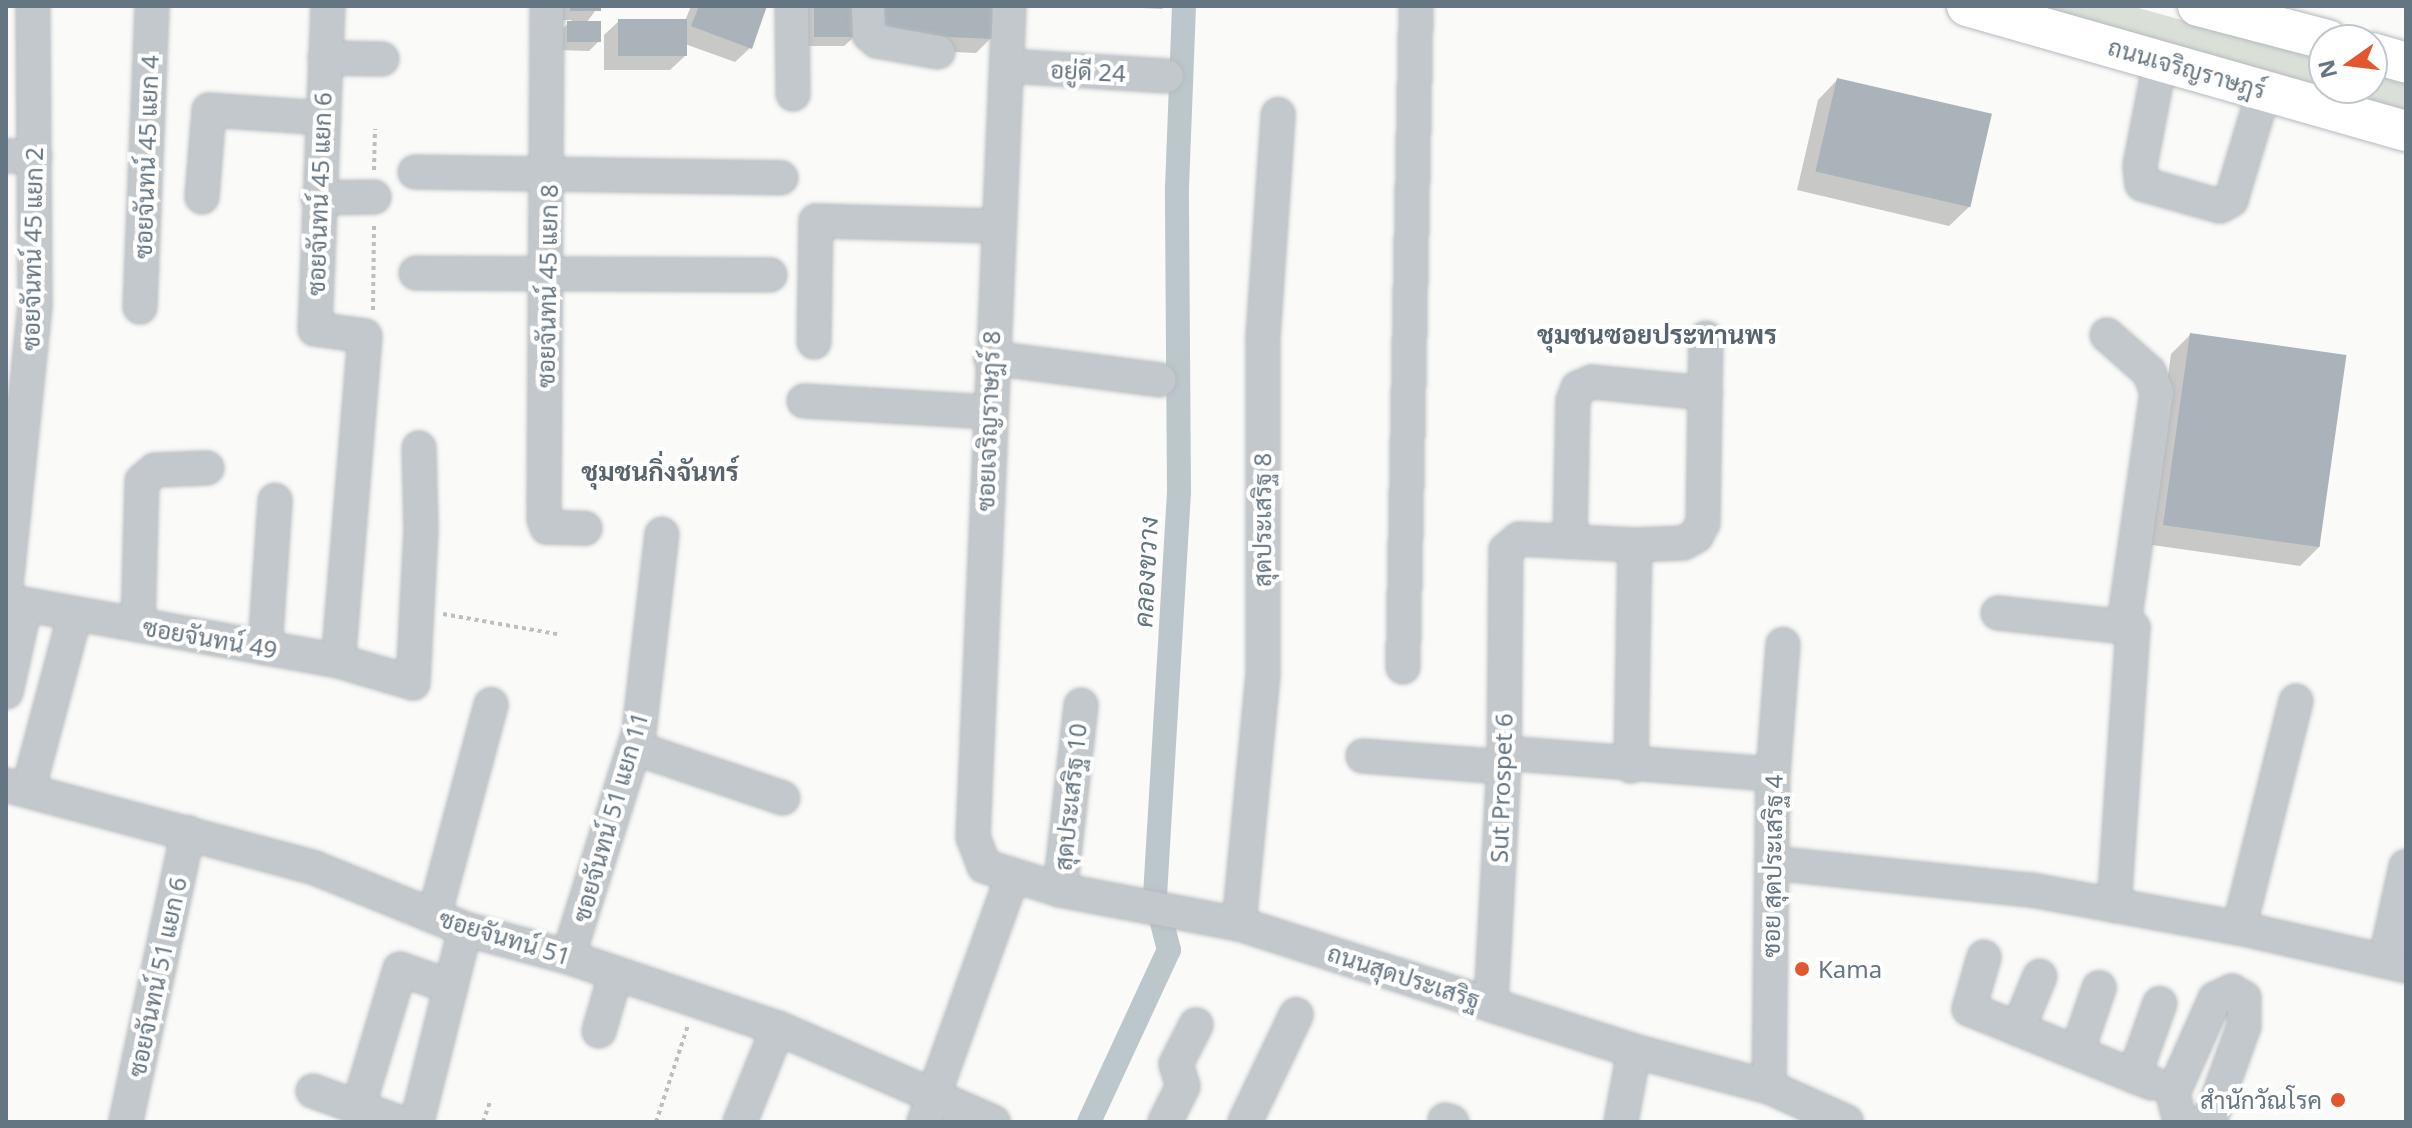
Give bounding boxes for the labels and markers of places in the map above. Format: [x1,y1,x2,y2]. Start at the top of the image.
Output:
place label: Kama [1818,955,1882,983]
marker: Kama [1793,960,1811,978]
place label: สำนักวัณโรค [2200,1086,2322,1114]
marker: สำนักวัณโรค [2329,1091,2347,1109]

